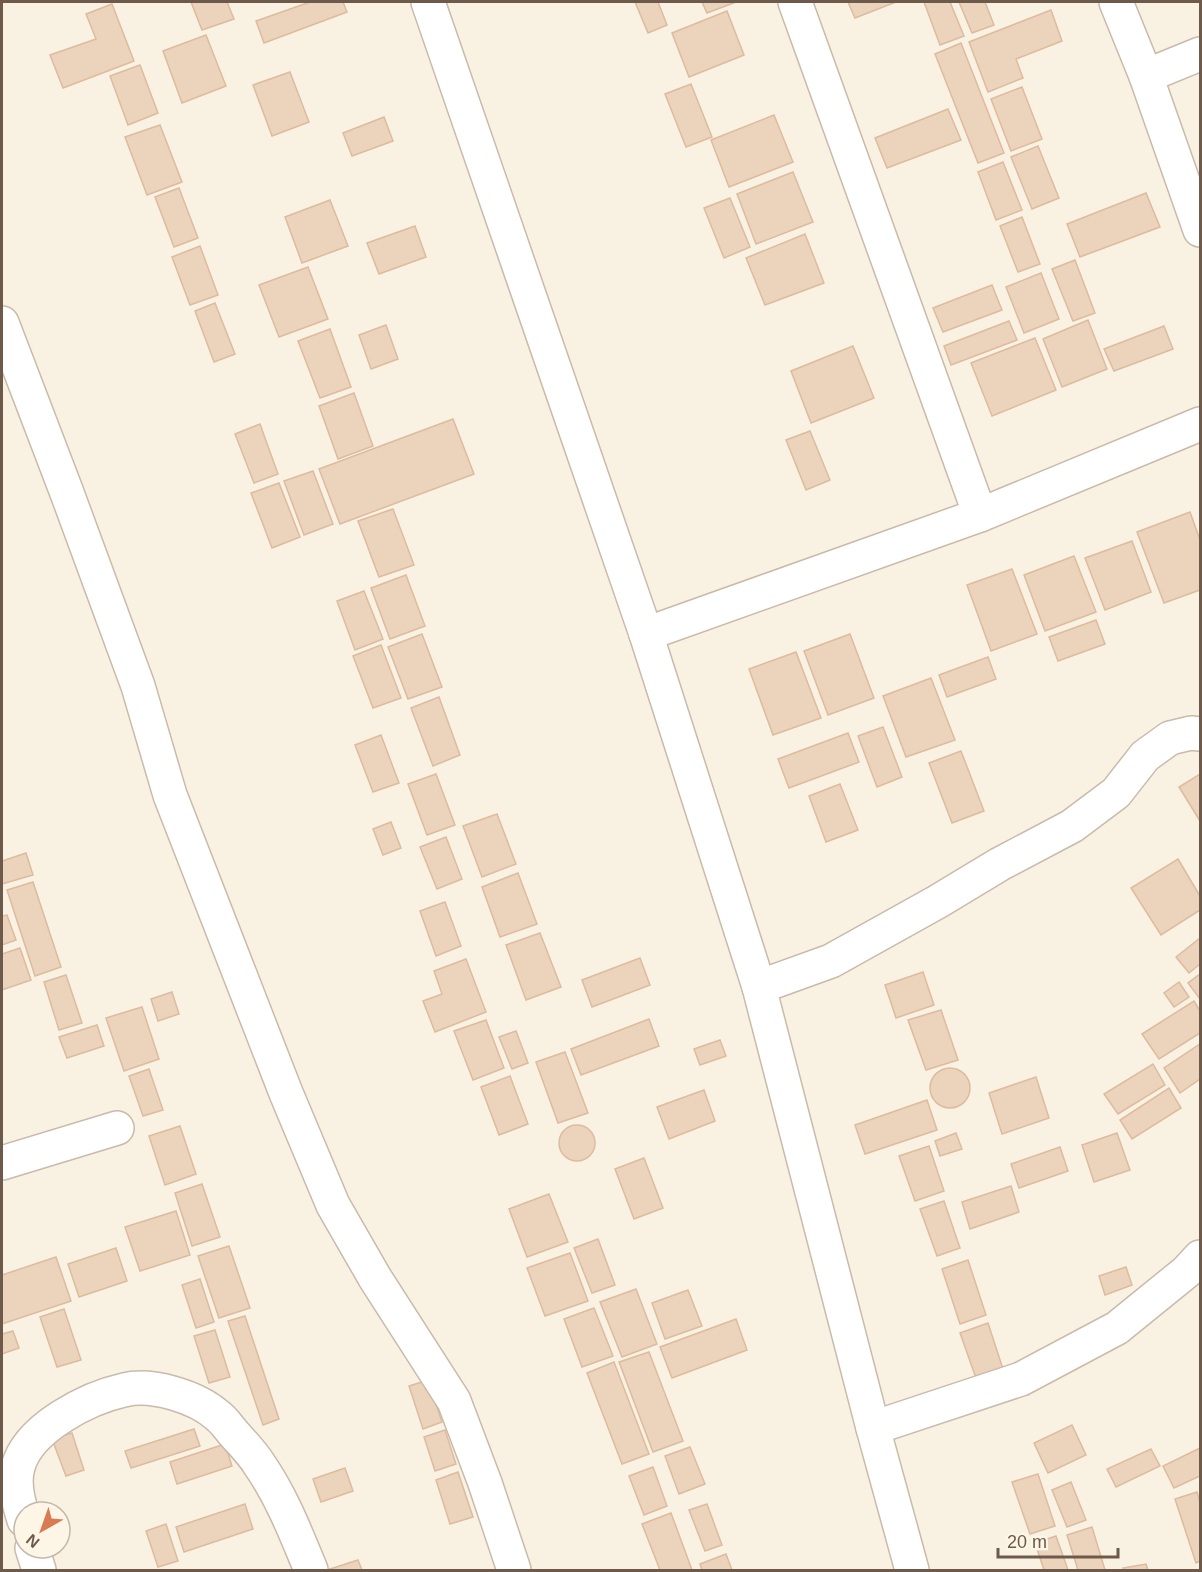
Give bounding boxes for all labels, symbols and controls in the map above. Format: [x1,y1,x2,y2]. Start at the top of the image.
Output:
north arrow [12,1500,72,1560]
scale bar [998,1521,1118,1559]
text: N [23,1531,43,1551]
text: 20 m [1007,1532,1047,1552]

